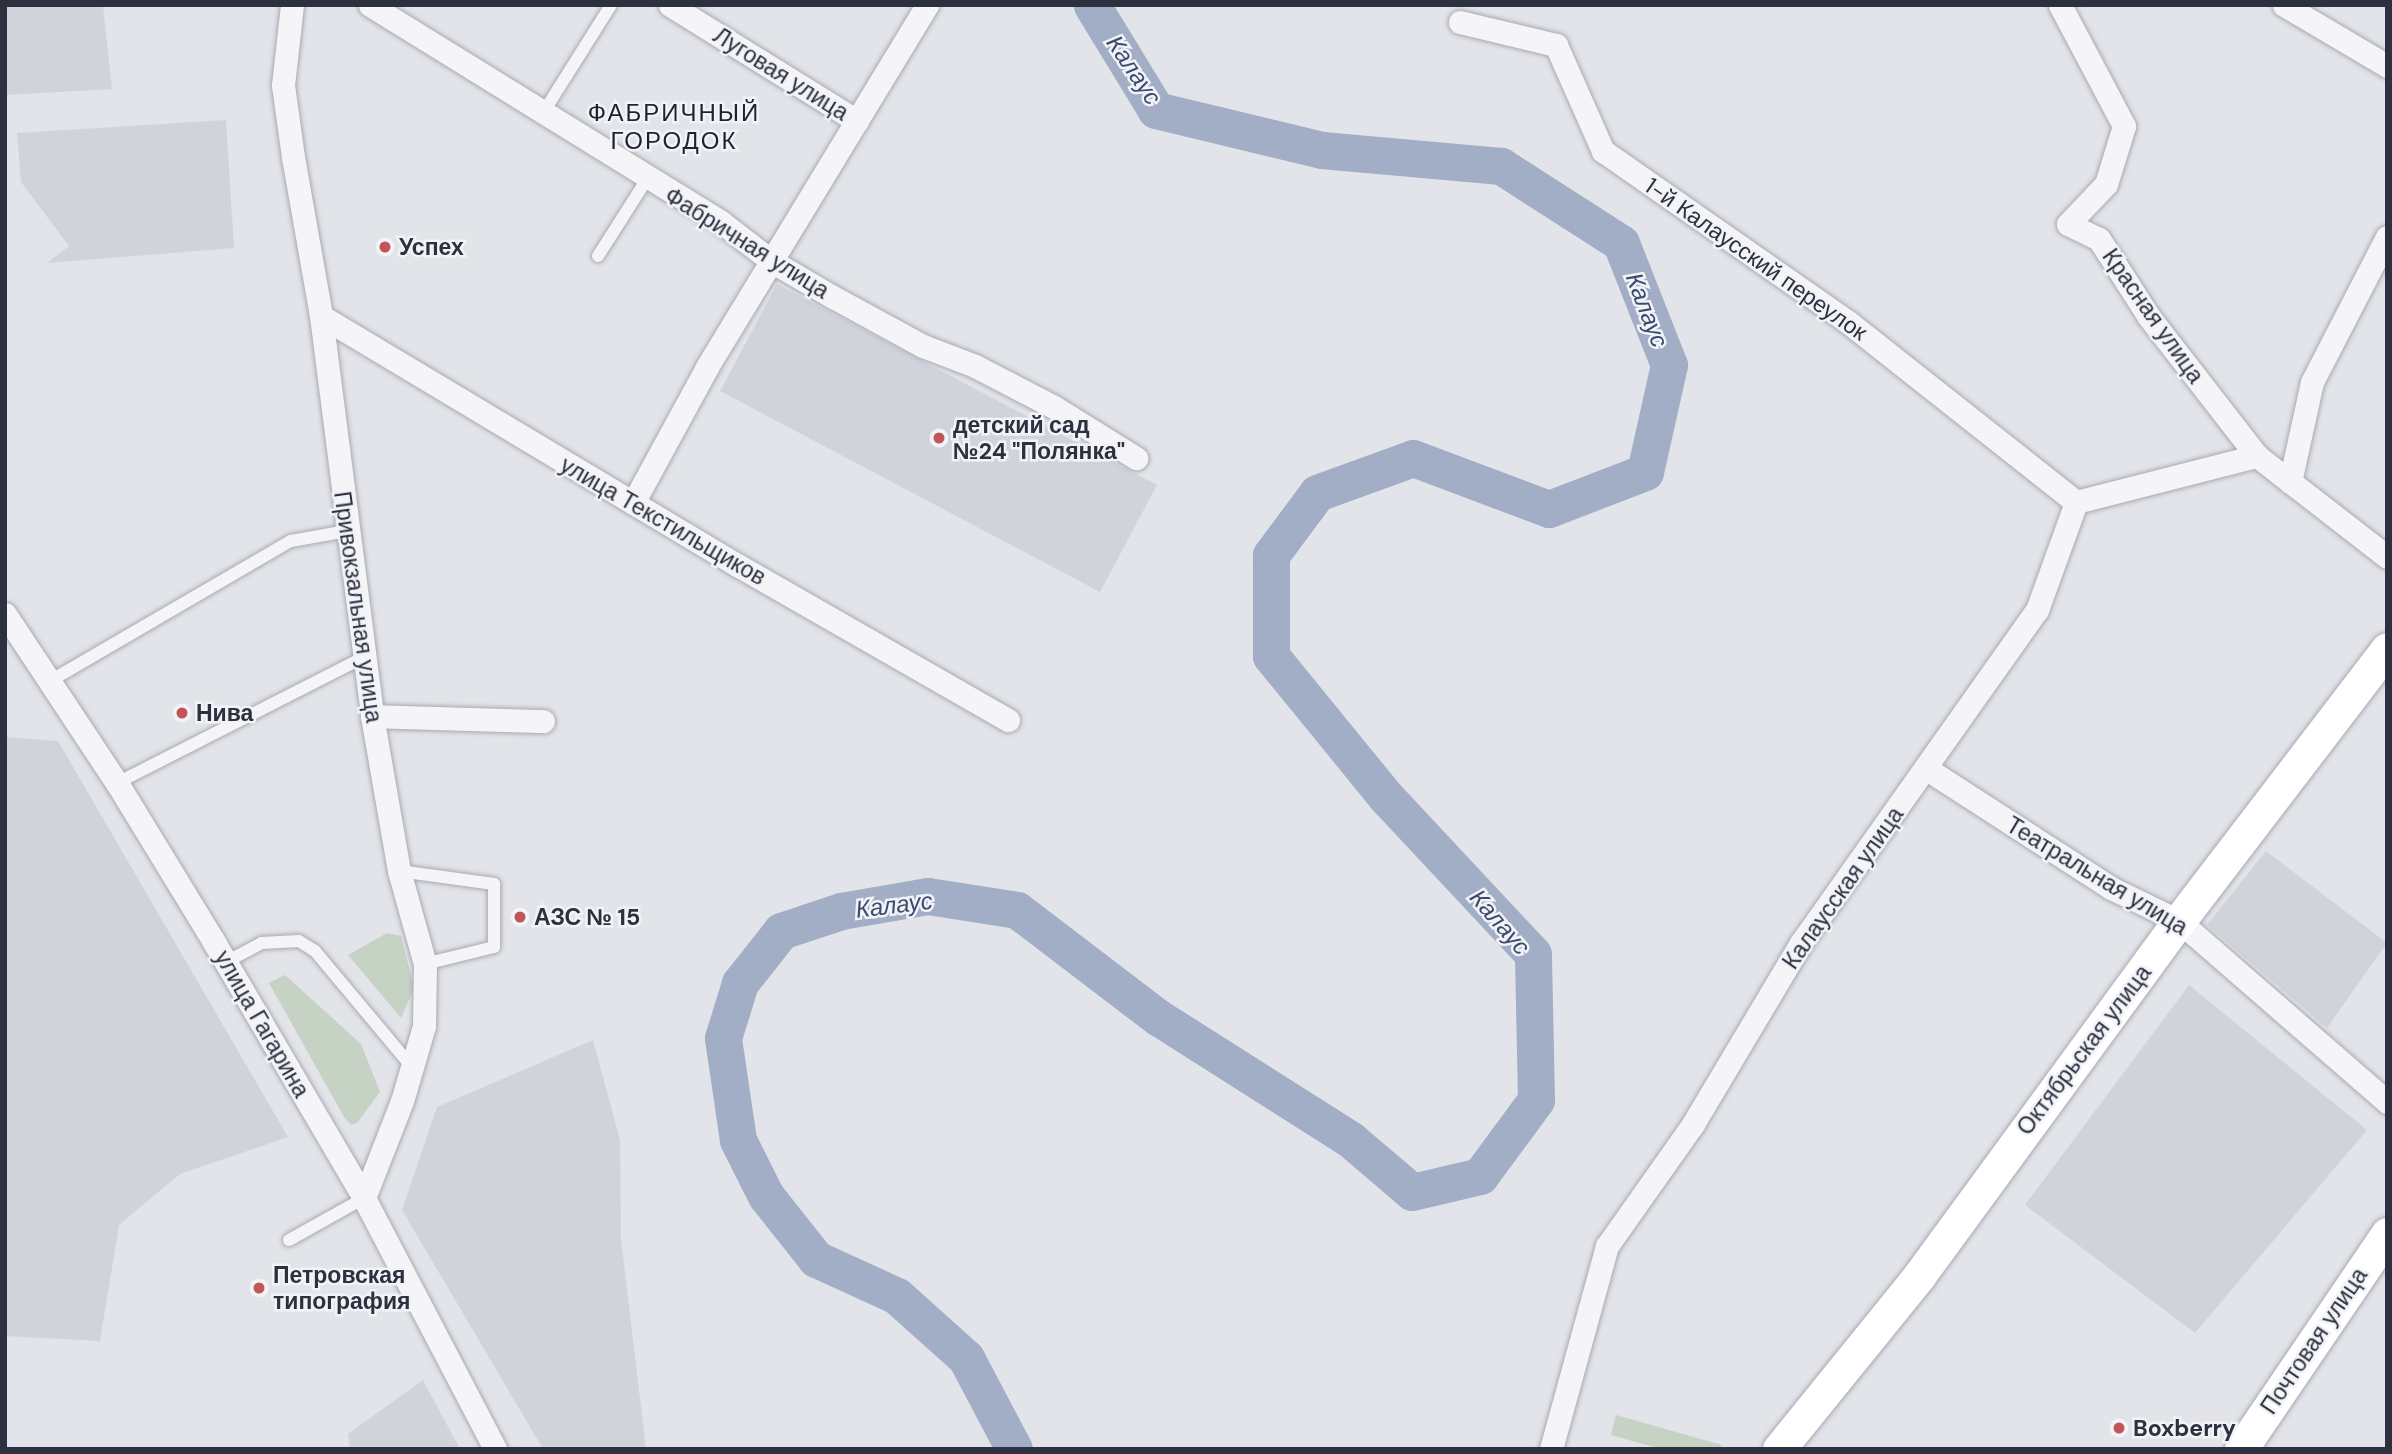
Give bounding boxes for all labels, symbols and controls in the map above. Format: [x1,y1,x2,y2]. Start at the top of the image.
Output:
street label: Луговая улица [708,21,854,127]
water label: Калаус [1100,30,1168,110]
district label: ФАБРИЧНЫЙ ГОРОДОК [589,99,759,155]
street label: 1-й Калаусский переулок [1640,172,1872,346]
street label: Фабричная улица [660,181,834,305]
place label: Успех [399,233,464,261]
marker: Успех [377,239,393,255]
street label: Красная улица [2096,243,2210,389]
water label: Калаус [1620,269,1674,351]
place label: детский сад №24 "Полянка" [953,411,1125,465]
marker: детский сад №24 "Полянка" [931,430,947,446]
street label: улица Текстильщиков [555,451,771,591]
street label: Привокзальная улица [328,490,388,724]
place label: Нива [196,699,253,727]
marker: Нива [174,705,190,721]
street label: Калаусская улица [1777,802,1909,974]
street label: Театральная улица [2001,811,2193,941]
water label: Калаус [1464,883,1536,961]
water label: Калаус [854,886,934,924]
place label: АЗС № 15 [534,903,640,931]
marker: АЗС № 15 [512,909,528,925]
street label: улица Гагарина [209,946,315,1102]
street label: Октябрьская улица [2011,960,2157,1140]
place label: Петровская типография [273,1261,410,1315]
street label: Почтовая улица [2255,1263,2373,1419]
marker: Петровская типография [251,1280,267,1296]
place label: Boxberry [2133,1414,2236,1442]
marker: Boxberry [2111,1420,2127,1436]

